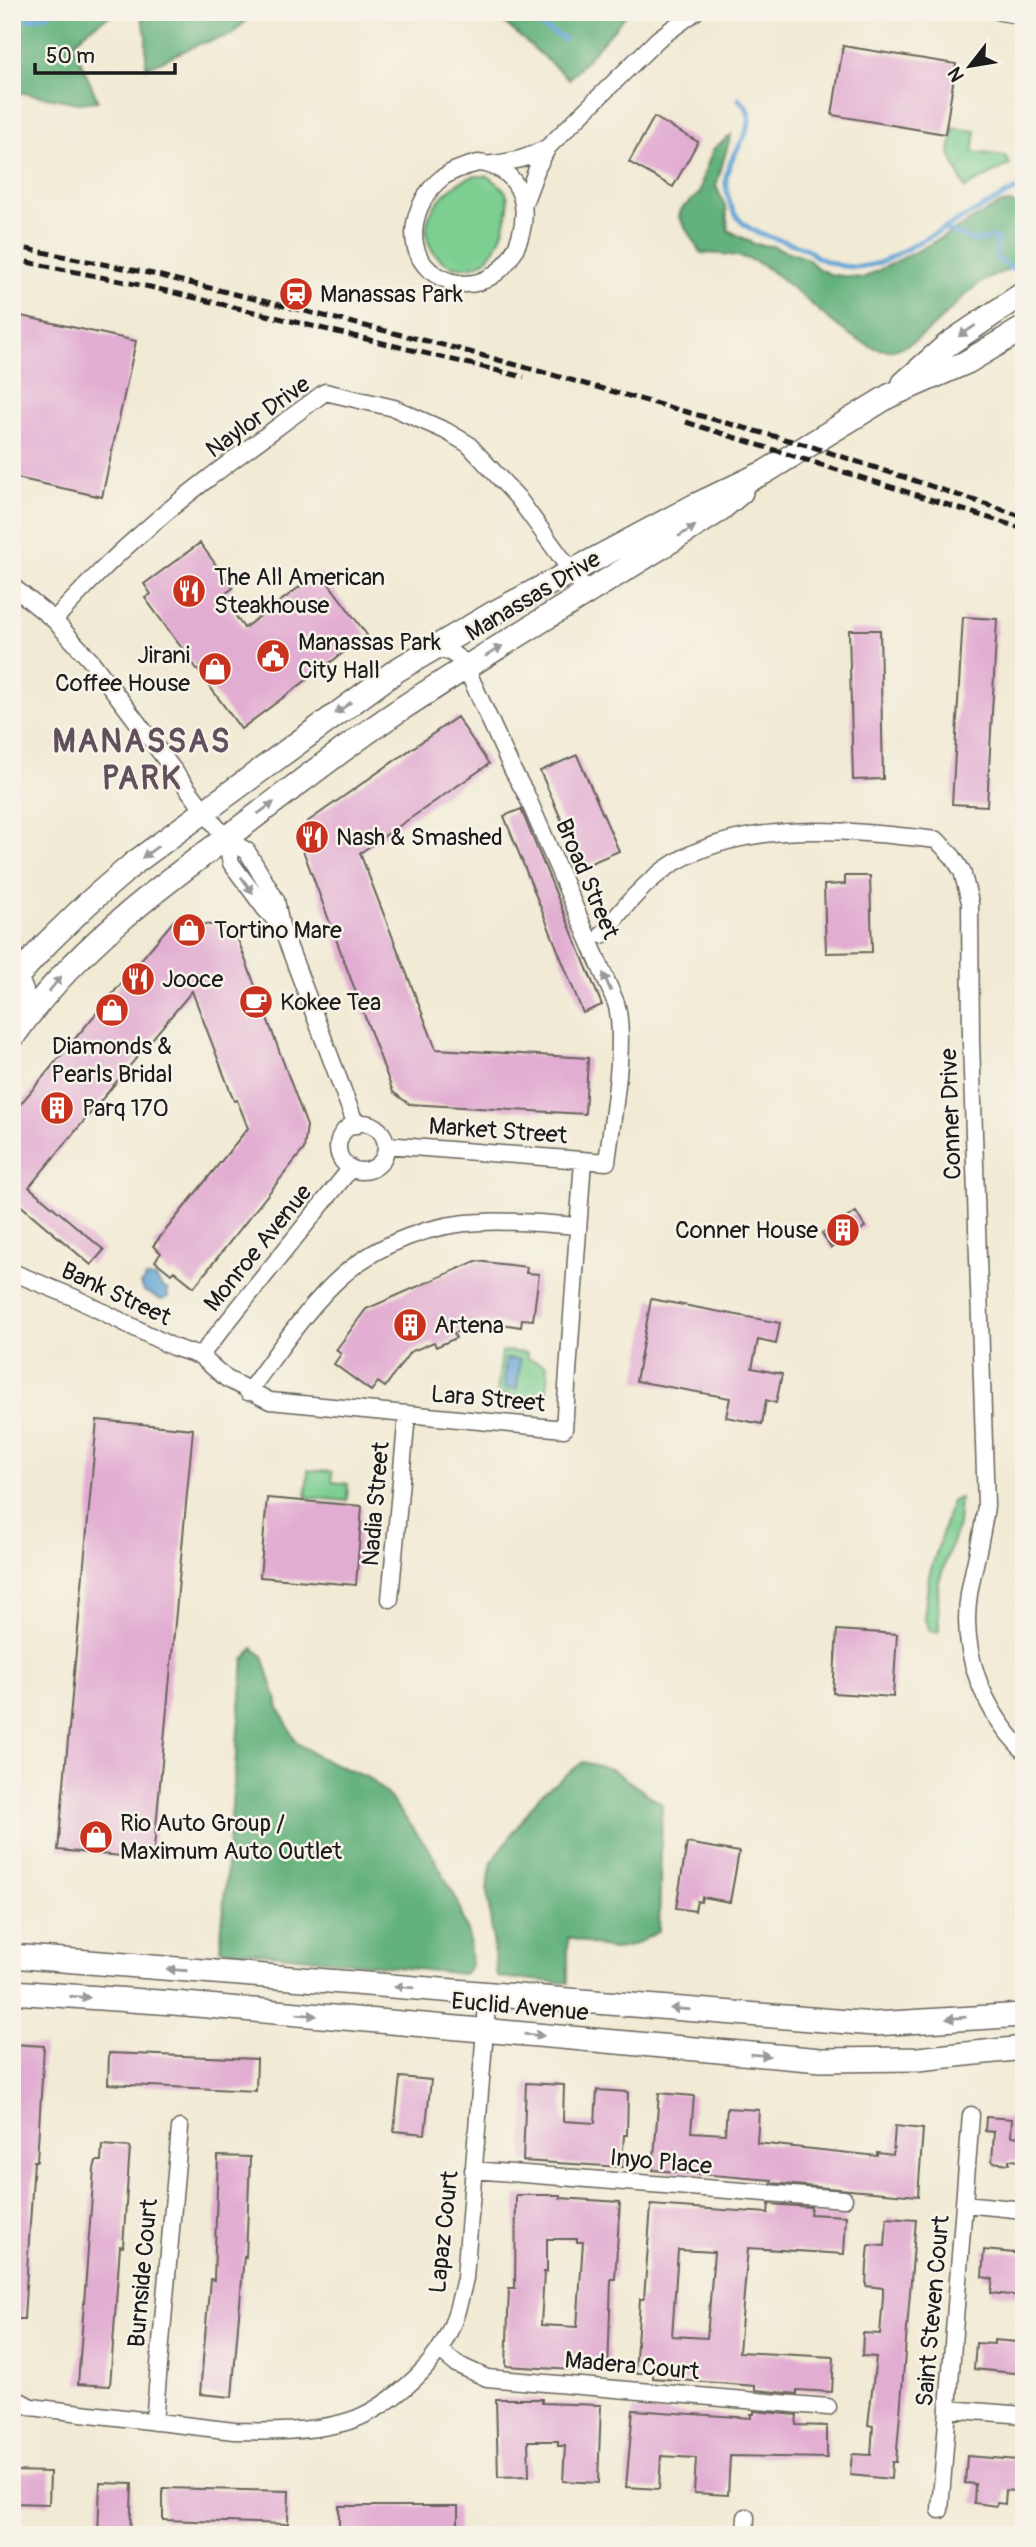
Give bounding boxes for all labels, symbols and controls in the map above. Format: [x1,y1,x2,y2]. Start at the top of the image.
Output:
scale bar [35,32,175,76]
north arrow [934,32,1004,102]
text: 50 m [46,43,95,70]
text: N [943,62,970,86]
station icon: Manassas Park [277,275,315,313]
place label: Manassas Park [320,280,463,309]
one-way arrow [958,324,976,338]
street label: Naylor Drive [200,370,316,464]
one-way arrow [678,525,697,538]
street label: Manassas Drive [460,544,606,648]
place label: The All American Steakhouse [214,563,385,620]
restaurant icon: The All American Steakhouse [170,572,208,610]
place label: Manassas Park City Hall [298,628,441,685]
public building icon: Manassas Park City Hall [254,637,292,675]
place label: Jirani Coffee House [55,641,190,698]
one-way arrow [484,644,503,657]
shop icon: Jirani Coffee House [196,650,234,688]
one-way arrow [334,701,352,715]
district label: MANASSAS PARK [53,722,231,799]
one-way arrow [257,800,275,815]
street label: Broad Street [549,815,625,944]
restaurant icon: Nash & Smashed [293,818,331,856]
place label: Nash & Smashed [336,823,503,852]
one-way arrow [141,845,159,859]
one-way arrow [240,876,254,894]
shop icon: Tortino Mare [170,911,208,949]
place label: Tortino Mare [214,916,342,945]
restaurant icon: Jooce [119,960,157,998]
place label: Jooce [162,965,223,994]
one-way arrow [601,972,613,992]
one-way arrow [47,976,62,994]
cafe icon: Kokee Tea [237,983,275,1021]
place label: Kokee Tea [280,988,381,1017]
shop icon: Diamonds & Pearls Bridal [93,991,131,1029]
place label: Diamonds & Pearls Bridal [51,1032,173,1089]
street label: Conner Drive [934,1048,968,1180]
building icon: Parq 170 [38,1089,76,1127]
place label: Parq 170 [82,1094,169,1123]
street label: Market Street [428,1112,569,1150]
street label: Monroe Avenue [198,1178,318,1317]
building icon: Conner House [824,1211,862,1249]
place label: Conner House [675,1216,818,1245]
street label: Bank Street [56,1256,176,1332]
building icon: Artena [391,1306,429,1344]
place label: Artena [434,1311,504,1340]
street label: Lara Street [430,1380,547,1418]
street label: Nadia Street [356,1440,396,1567]
place label: Rio Auto Group / Maximum Auto Outlet [120,1809,342,1866]
shop icon: Rio Auto Group / Maximum Auto Outlet [77,1818,115,1856]
one-way arrow [166,1964,188,1975]
one-way arrow [393,1981,415,1992]
street label: Euclid Avenue [450,1987,590,2027]
one-way arrow [70,1991,92,2002]
one-way arrow [669,2003,691,2014]
one-way arrow [296,2010,318,2021]
one-way arrow [944,2013,966,2024]
one-way arrow [523,2030,545,2041]
one-way arrow [750,2050,772,2061]
street label: Inyo Place [609,2143,713,2181]
street label: Lapaz Court [423,2169,465,2295]
street label: Burnside Court [122,2197,164,2349]
street label: Saint Steven Court [910,2214,956,2408]
street label: Madera Court [563,2346,701,2386]

